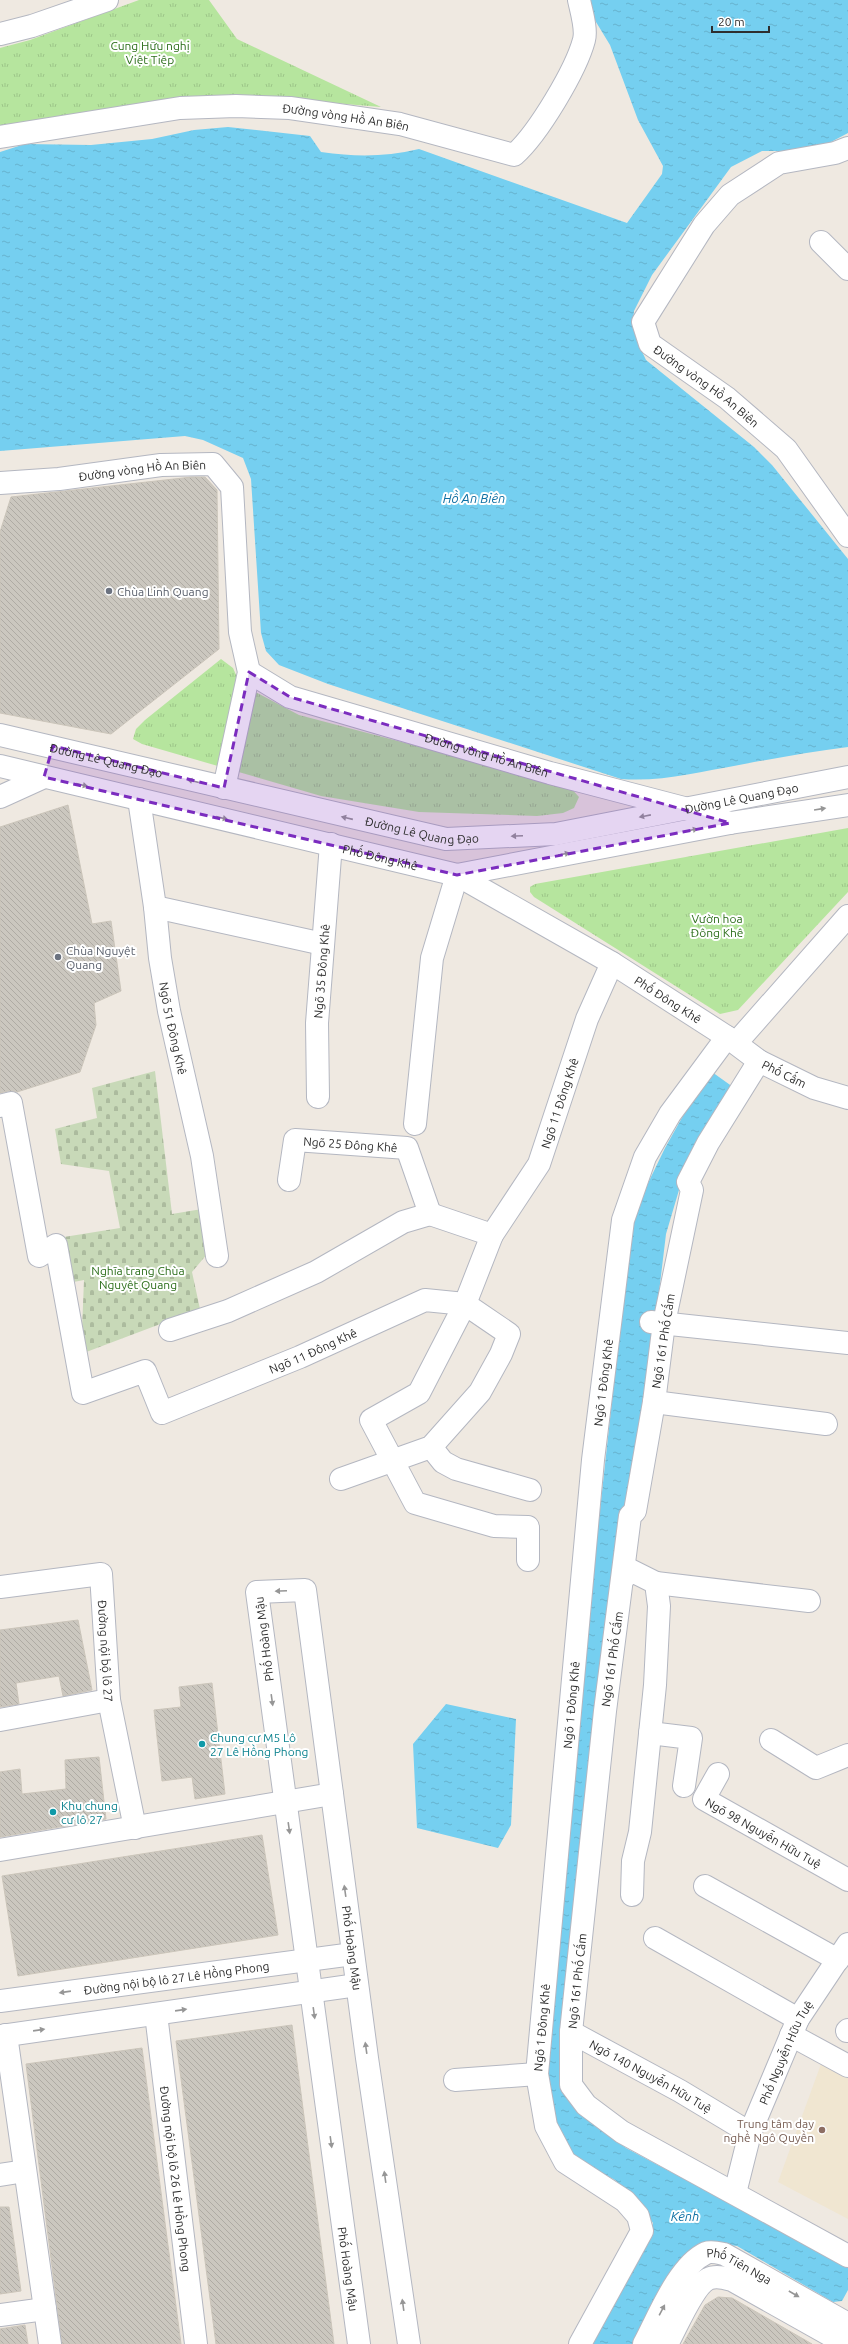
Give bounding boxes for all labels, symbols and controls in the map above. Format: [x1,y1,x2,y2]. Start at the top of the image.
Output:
scale bar [712,8,769,34]
text: 20 m [718,15,745,28]
park label: Cung Hữu nghị Việt Tiệp [110,39,190,67]
street label: Đường vòng Hồ An Biên [282,101,411,133]
street label: Đường vòng Hồ An Biên [651,342,762,429]
street label: Đường vòng Hồ An Biên [78,458,206,483]
water label: Hồ An Biên [443,489,505,505]
place label: Chùa Linh Quang [117,585,209,598]
marker: Chùa Linh Quang [104,586,114,596]
street label: Đường vòng Hồ An Biên [423,730,550,779]
street label: Đường Lê Quang Đạo [48,740,164,779]
one-way arrow [187,778,199,784]
street label: Đường Lê Quang Đạo [683,780,799,815]
one-way arrow [75,783,88,789]
one-way arrow [814,806,826,812]
one-way arrow [341,814,353,820]
street label: Đường Lê Quang Đạo [364,814,479,846]
one-way arrow [639,814,651,820]
one-way arrow [216,816,228,822]
one-way arrow [686,827,698,833]
one-way arrow [511,833,523,840]
street label: Phố Đông Khê [341,841,419,872]
one-way arrow [558,851,570,857]
park label: Vườn hoa Đông Khê [691,912,743,939]
street label: Ngõ 35 Đông Khê [311,924,331,1019]
place label: Chùa Nguyệt Quang [66,944,136,971]
marker: Chùa Nguyệt Quang [53,952,63,962]
street label: Phố Đông Khê [632,973,704,1025]
street label: Ngõ 51 Đông Khê [158,981,190,1076]
street label: Ngõ 11 Đông Khê [538,1056,580,1150]
street label: Phố Cấm [760,1057,809,1090]
street label: Ngõ 25 Đông Khê [303,1134,398,1154]
park label: Nghĩa trang Chùa Nguyệt Quang [91,1264,185,1292]
street label: Ngõ 161 Phố Cấm [648,1292,677,1389]
street label: Ngõ 11 Đông Khê [267,1326,359,1375]
street label: Ngõ 1 Đông Khê [591,1338,615,1427]
one-way arrow [274,1588,287,1594]
street label: Phố Hoàng Mậu [251,1596,277,1682]
street label: Đường nội bộ lô 27 [96,1600,116,1702]
street label: Ngõ 161 Phố Cấm [598,1610,625,1707]
street label: Ngõ 1 Đông Khê [560,1661,581,1749]
one-way arrow [269,1693,275,1706]
place label: Chung cư M5 Lô 27 Lê Hồng Phong [210,1731,308,1758]
marker: Chung cư M5 Lô 27 Lê Hồng Phong [197,1739,207,1749]
street label: Ngõ 98 Nguyễn Hữu Tuệ [703,1795,824,1871]
place label: Khu chung cư lô 27 [61,1799,118,1826]
marker: Khu chung cư lô 27 [48,1807,58,1817]
one-way arrow [286,1822,292,1834]
one-way arrow [342,1885,348,1898]
street label: Phố Hoàng Mậu [340,1905,364,1991]
street label: Ngõ 161 Phố Cấm [565,1932,588,2029]
street label: Đường nội bộ lô 27 Lê Hồng Phong [83,1959,270,1996]
street label: Ngõ 1 Đông Khê [531,1983,552,2072]
one-way arrow [59,1989,71,1996]
street label: Phố Nguyễn Hữu Tuệ [756,1998,816,2106]
one-way arrow [175,2007,187,2013]
one-way arrow [311,2007,317,2019]
one-way arrow [33,2027,45,2033]
street label: Ngõ 140 Nguyễn Hữu Tuệ [587,2037,714,2116]
one-way arrow [363,2042,369,2054]
street label: Đường nội bộ lô 26 Lê Hồng Phong [158,2085,194,2272]
place label: Trung tâm dạy nghề Ngô Quyền [723,2117,814,2144]
marker: Trung tâm dạy nghề Ngô Quyền [817,2125,827,2135]
one-way arrow [328,2135,334,2148]
one-way arrow [381,2171,387,2183]
water label: Kênh [671,2209,699,2223]
street label: Phố Hoàng Mậu [335,2226,361,2312]
street label: Phố Tiên Nga [706,2245,774,2286]
one-way arrow [788,2290,800,2297]
one-way arrow [400,2299,406,2311]
one-way arrow [659,2304,665,2315]

